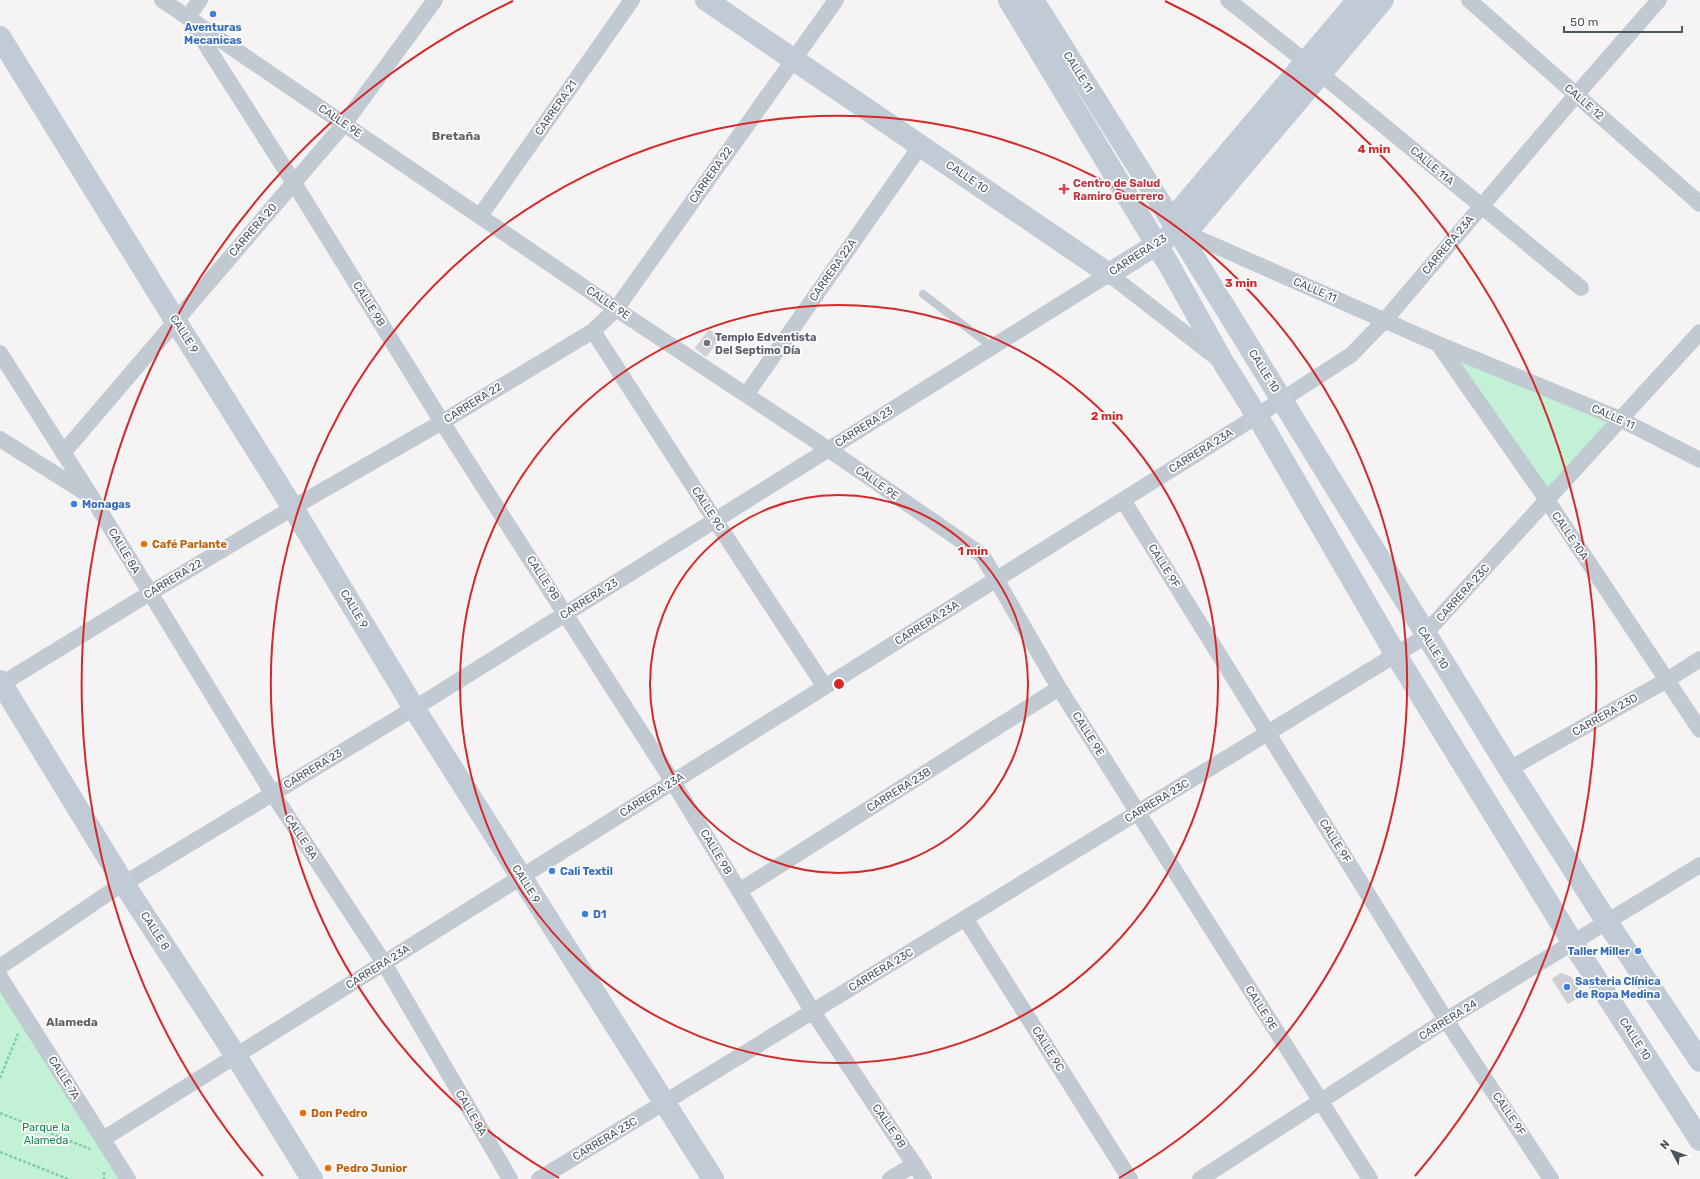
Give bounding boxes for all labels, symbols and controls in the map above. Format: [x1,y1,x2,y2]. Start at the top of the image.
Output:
scale bar [1564,8,1682,34]
marker: Aventuras Mecanicas [208,9,218,19]
text: 50 m [1570,15,1598,29]
place label: Aventuras Mecanicas [184,21,242,47]
street label: CALLE 11 [1060,49,1096,95]
street label: CARRERA 21 [532,78,580,138]
street label: CALLE 12 [1562,81,1606,123]
street label: CALLE 9E [316,102,364,140]
district label: Bretaña [432,129,480,143]
text: 4 min [1358,142,1391,156]
street label: CARRERA 22 [687,144,735,206]
street label: CALLE 11A [1407,144,1457,188]
street label: CALLE 10 [943,158,991,196]
place label: Centro de Salud Ramiro Guerrero [1073,177,1164,203]
marker: Centro de Salud Ramiro Guerrero [1058,183,1070,195]
street label: CARRERA 20 [226,201,280,259]
street label: CARRERA 23A [1420,212,1477,277]
street label: CARRERA 23 [1107,231,1169,278]
street label: CARRERA 22A [807,236,860,304]
street label: CALLE 11 [1291,275,1339,305]
text: 3 min [1225,276,1258,290]
street label: CALLE 9B [350,279,388,329]
street label: CALLE 9E [584,284,632,322]
street label: CALLE 9 [167,312,201,356]
place label: Templo Edventista Del Septimo Día [715,331,817,357]
marker: Templo Edventista Del Septimo Día [702,338,712,348]
street label: CALLE 10 [1246,347,1282,395]
street label: CARRERA 22 [442,380,504,426]
street label: CALLE 11 [1589,402,1637,432]
street label: CARRERA 23 [833,404,896,450]
text: 2 min [1091,409,1124,423]
street label: CARRERA 23A [1167,426,1236,476]
street label: CALLE 9E [853,463,901,503]
street label: CALLE 9C [689,484,727,534]
place label: Monagas [82,498,131,511]
marker: Monagas [69,499,79,509]
street label: CALLE 10A [1549,509,1591,563]
street label: CALLE 8A [105,526,143,577]
place label: Café Parlante [152,538,227,551]
marker: Café Parlante [139,539,149,549]
street label: CALLE 9F [1145,542,1183,590]
text: 1 min [958,544,989,558]
street label: CALLE 9B [524,553,562,603]
street label: CARRERA 22 [142,557,204,601]
street label: CARRERA 23C [1434,561,1492,625]
street label: CARRERA 23 [558,576,621,622]
street label: CALLE 9 [337,587,371,631]
street label: CARRERA 23A [893,598,962,648]
street label: CALLE 10 [1415,624,1451,672]
centre of rings [832,677,846,691]
street label: CARRERA 23D [1570,691,1640,739]
street label: CALLE 9E [1069,710,1107,759]
street label: CARRERA 23 [281,746,345,792]
street label: CARRERA 23B [865,765,933,815]
street label: CARRERA 23A [618,770,687,820]
street label: CARRERA 23C [1122,777,1192,825]
street label: CALLE 8A [282,812,321,862]
street label: CALLE 9F [1316,817,1354,865]
street label: CALLE 9B [697,827,735,877]
street label: CALLE 9 [509,862,543,906]
place label: Cali Textil [560,865,613,878]
marker: Cali Textil [547,866,557,876]
place label: D1 [593,908,606,921]
street label: CALLE 8 [138,909,172,953]
marker: D1 [580,909,590,919]
street label: CARRERA 23A [344,942,413,992]
place label: Taller Miller [1568,945,1630,958]
street label: CARRERA 23C [846,946,916,994]
marker: Taller Miller [1633,946,1643,956]
place label: Sasteria Clínica de Ropa Medina [1575,975,1661,1001]
marker: Sasteria Clínica de Ropa Medina [1562,982,1572,992]
street label: CALLE 9E [1242,984,1280,1033]
street label: CARRERA 24 [1417,997,1480,1043]
district label: Alameda [46,1015,98,1029]
street label: CALLE 10 [1616,1015,1654,1063]
street label: CALLE 9C [1029,1024,1067,1074]
street label: CALLE 7A [46,1054,83,1103]
street label: CALLE 8A [453,1088,490,1139]
street label: CALLE 9F [1490,1090,1528,1138]
street label: CALLE 9B [870,1102,908,1150]
place label: Don Pedro [311,1107,368,1120]
marker: Don Pedro [298,1108,308,1118]
street label: CARRERA 23C [570,1115,640,1163]
park label: Parque la Alameda [22,1121,70,1147]
north arrow [1652,1131,1692,1171]
text: N [1657,1137,1672,1152]
place label: Pedro Junior [336,1162,407,1175]
marker: Pedro Junior [323,1163,333,1173]

